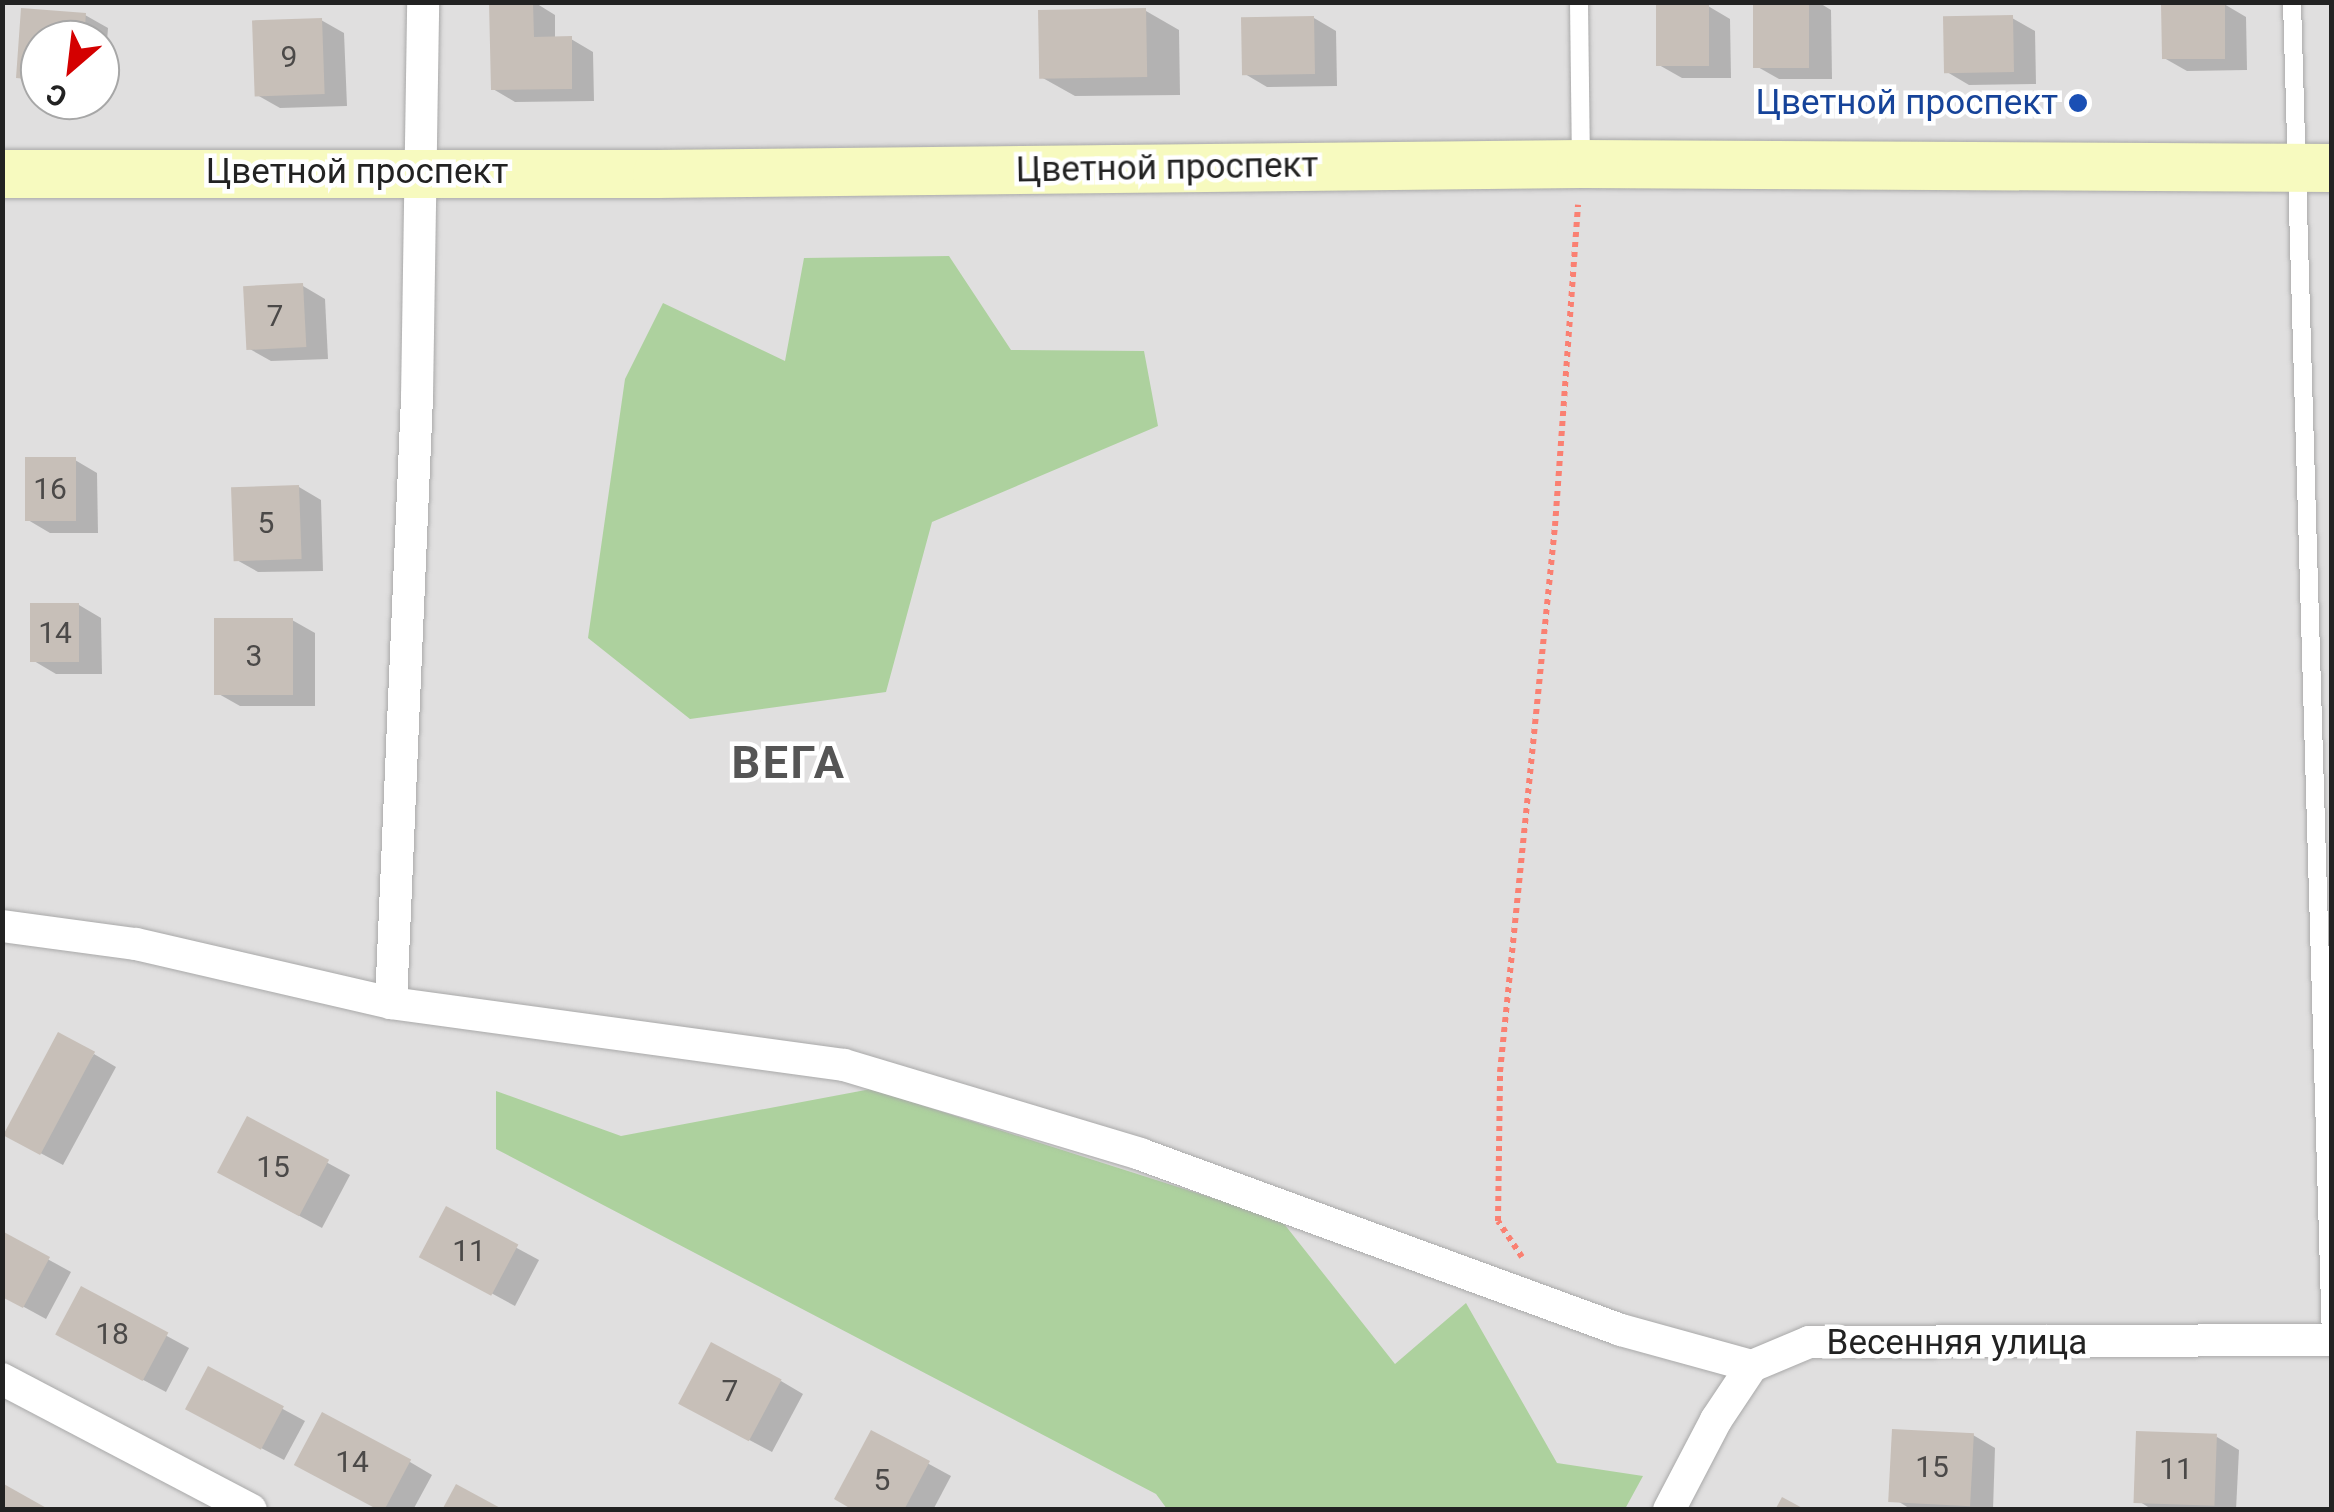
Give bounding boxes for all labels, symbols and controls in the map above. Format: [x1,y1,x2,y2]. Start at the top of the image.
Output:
north arrow [20,20,120,120]
house number: 9 [281,39,297,75]
text: С [41,76,72,114]
place label: Цветной проспект [1756,82,2058,124]
marker: Цветной проспект [2067,92,2089,114]
street label: Цветной проспект [1015,144,1319,192]
street label: Цветной проспект [206,151,508,193]
house number: 7 [267,298,283,334]
house number: 16 [33,471,67,507]
house number: 5 [258,505,274,541]
house number: 14 [38,615,72,651]
house number: 3 [246,638,262,674]
district label: ВЕГА [732,736,846,790]
house number: 15 [256,1149,290,1185]
house number: 11 [452,1233,486,1269]
house number: 18 [95,1316,129,1352]
street label: Весенняя улица [1827,1322,2087,1364]
house number: 7 [722,1373,738,1409]
house number: 14 [335,1444,369,1480]
house number: 15 [1915,1449,1949,1485]
house number: 11 [2159,1451,2193,1487]
house number: 5 [874,1462,890,1498]

